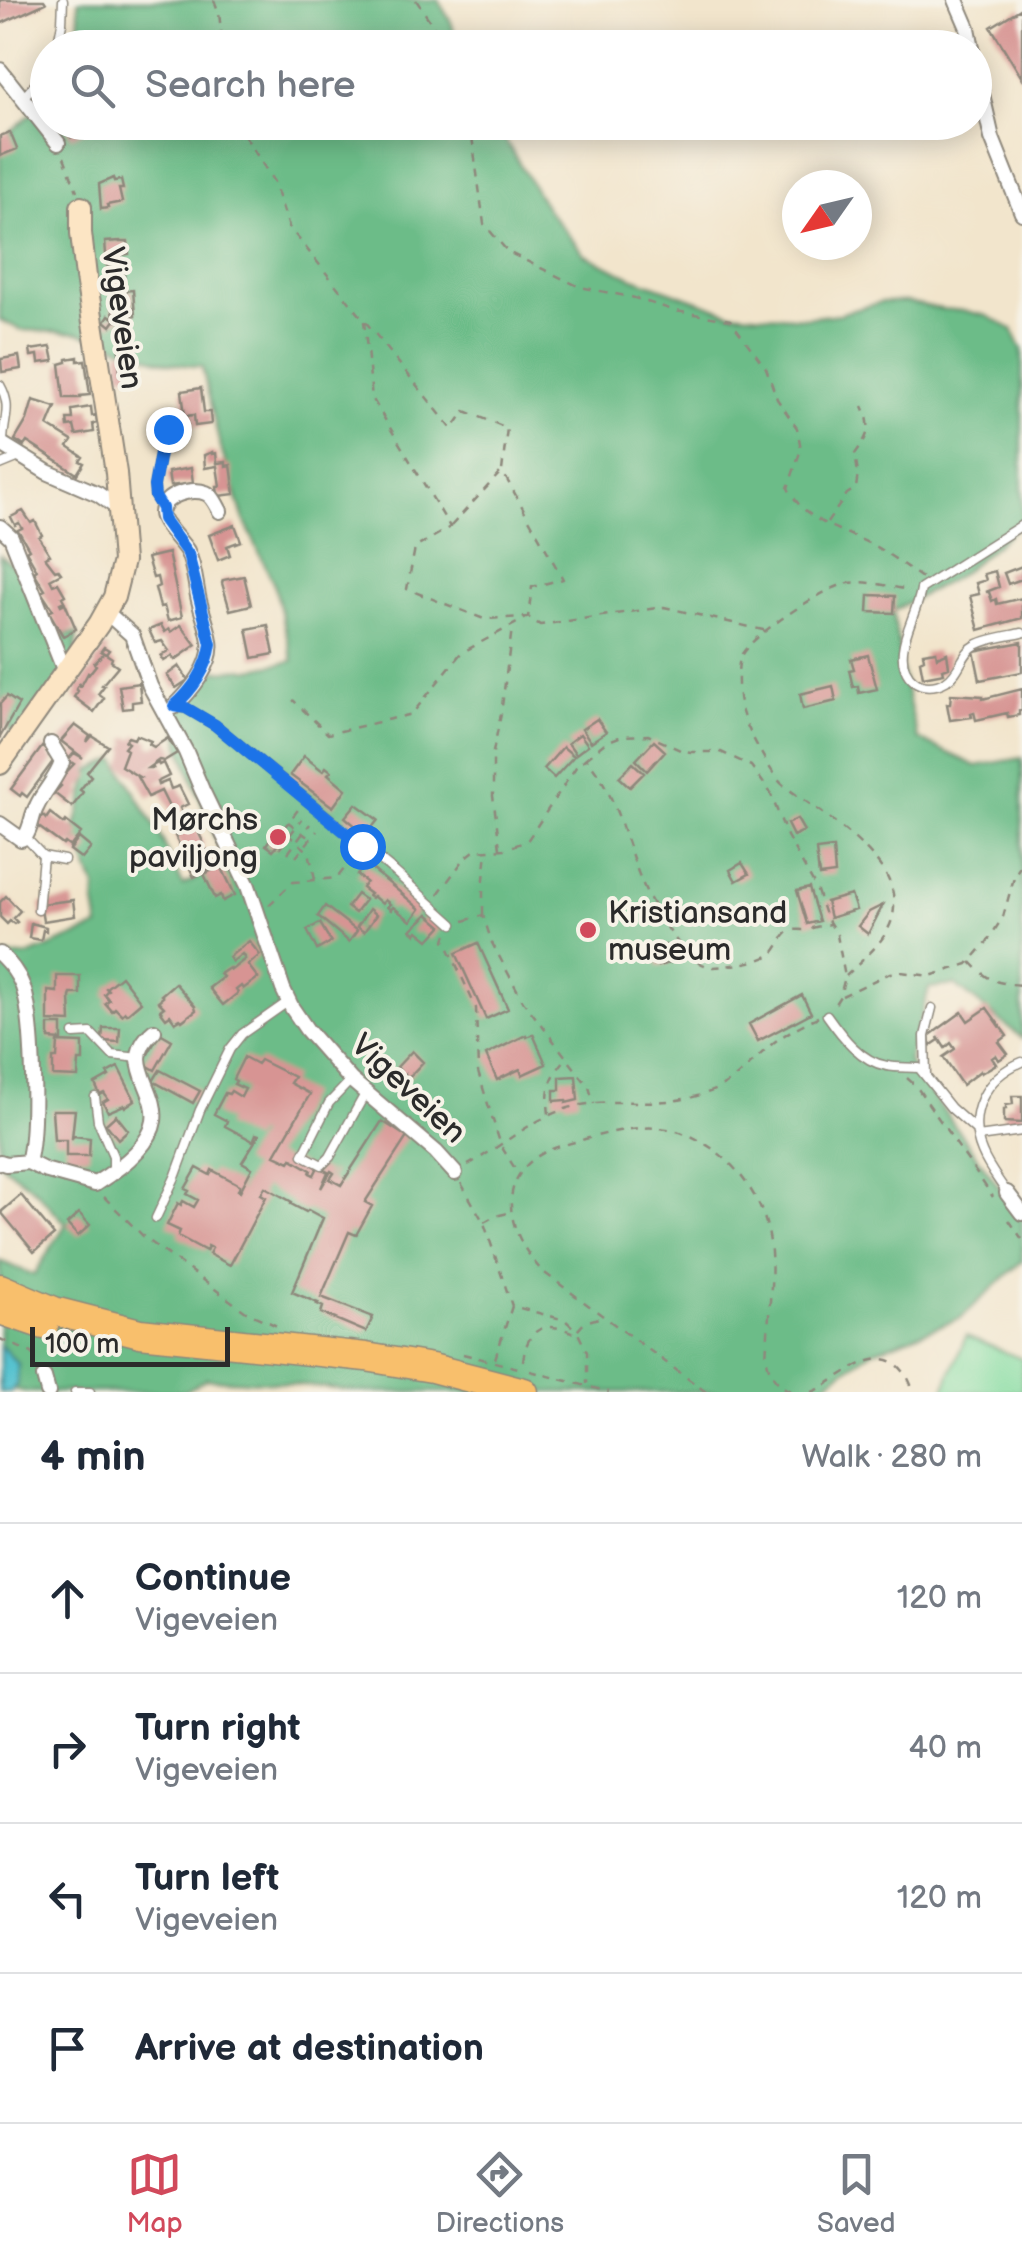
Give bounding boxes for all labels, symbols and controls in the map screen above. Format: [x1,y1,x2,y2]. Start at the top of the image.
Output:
search box [30,30,992,140]
icon: search [65,58,120,113]
text: Search here [145,63,356,108]
north arrow [782,170,872,260]
street label: Vigeveien [92,245,151,392]
route end [146,407,192,453]
place label: Mørchs paviljong [129,801,258,877]
route start [340,824,386,870]
marker: Mørchs paviljong [267,826,289,848]
place label: Kristiansand museum [608,894,787,970]
marker: Kristiansand museum [577,919,599,941]
street label: Vigeveien [342,1026,474,1152]
scale bar [30,1322,230,1366]
text: 100 m [45,1328,119,1361]
text: 4 min [40,1432,146,1483]
text: Walk · 280 m [801,1438,982,1477]
text: Continue [135,1556,291,1601]
icon: ahead [40,1571,95,1626]
text: 120 m [897,1579,982,1618]
text: Vigeveien [135,1601,278,1640]
text: Turn right [135,1706,300,1751]
icon: right [40,1721,95,1776]
text: 40 m [909,1729,982,1768]
text: Vigeveien [135,1751,278,1790]
text: Turn left [135,1856,279,1901]
icon: left [40,1871,95,1926]
text: 120 m [897,1879,982,1918]
text: Vigeveien [135,1901,278,1940]
icon: arrive [40,2021,95,2076]
text: Arrive at destination [135,2026,484,2071]
tab: Map [126,2147,183,2240]
tab: Directions [435,2147,564,2240]
tab: Saved [817,2147,896,2240]

